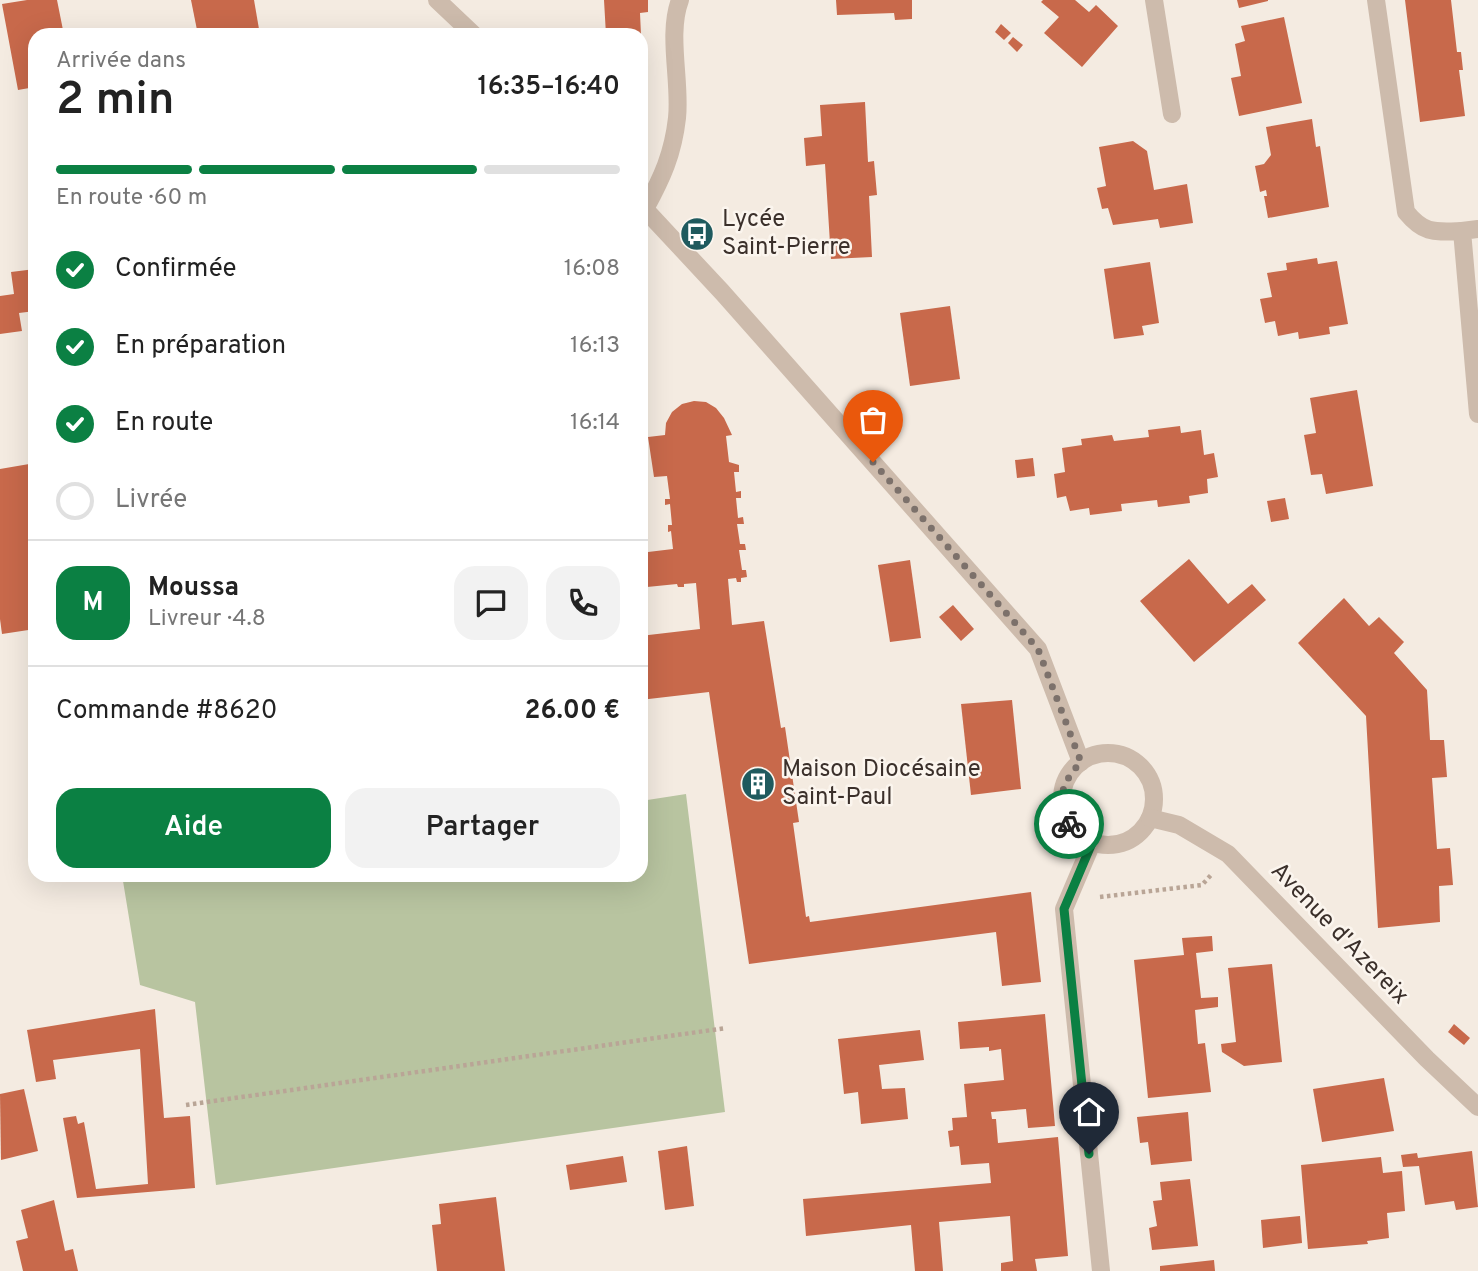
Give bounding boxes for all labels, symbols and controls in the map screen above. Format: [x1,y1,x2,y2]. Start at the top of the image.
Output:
text: Arrivée dans [56,47,186,76]
text: 16:35–16:40 [478,71,620,104]
text: 2 min [56,72,175,131]
text: En route · 60 m [56,184,207,213]
place label: Lycée Saint-Pierre [722,205,851,263]
bus stop icon: Lycée Saint-Pierre [678,215,716,253]
icon: check [56,251,94,289]
text: Confirmée [115,253,237,286]
text: 16:08 [564,255,620,284]
icon: check [56,328,94,366]
text: En préparation [115,330,286,363]
text: 16:13 [570,332,620,361]
pin [843,390,903,462]
icon: bag [854,401,892,439]
icon: check [56,405,94,443]
text: En route [115,407,213,440]
text: 16:14 [570,409,620,438]
text: Livrée [115,484,187,517]
button: chat [454,566,528,640]
button: phone [546,566,620,640]
text: Moussa [148,572,239,605]
text: M [82,587,104,620]
text: Livreur · 4.8 [148,605,266,634]
text: Commande #8620 [56,695,277,728]
text: 26.00 € [525,695,620,728]
place label: Maison Diocésaine Saint-Paul [782,755,981,813]
building icon: Maison Diocésaine Saint-Paul [739,765,777,803]
button: Aide [56,788,331,868]
button: Partager [345,788,620,868]
courier [1034,789,1104,859]
icon: bike [1050,805,1088,843]
street label: Avenue d'Azereix [1264,857,1414,1011]
pin [1059,1082,1119,1154]
icon: home [1070,1093,1108,1131]

